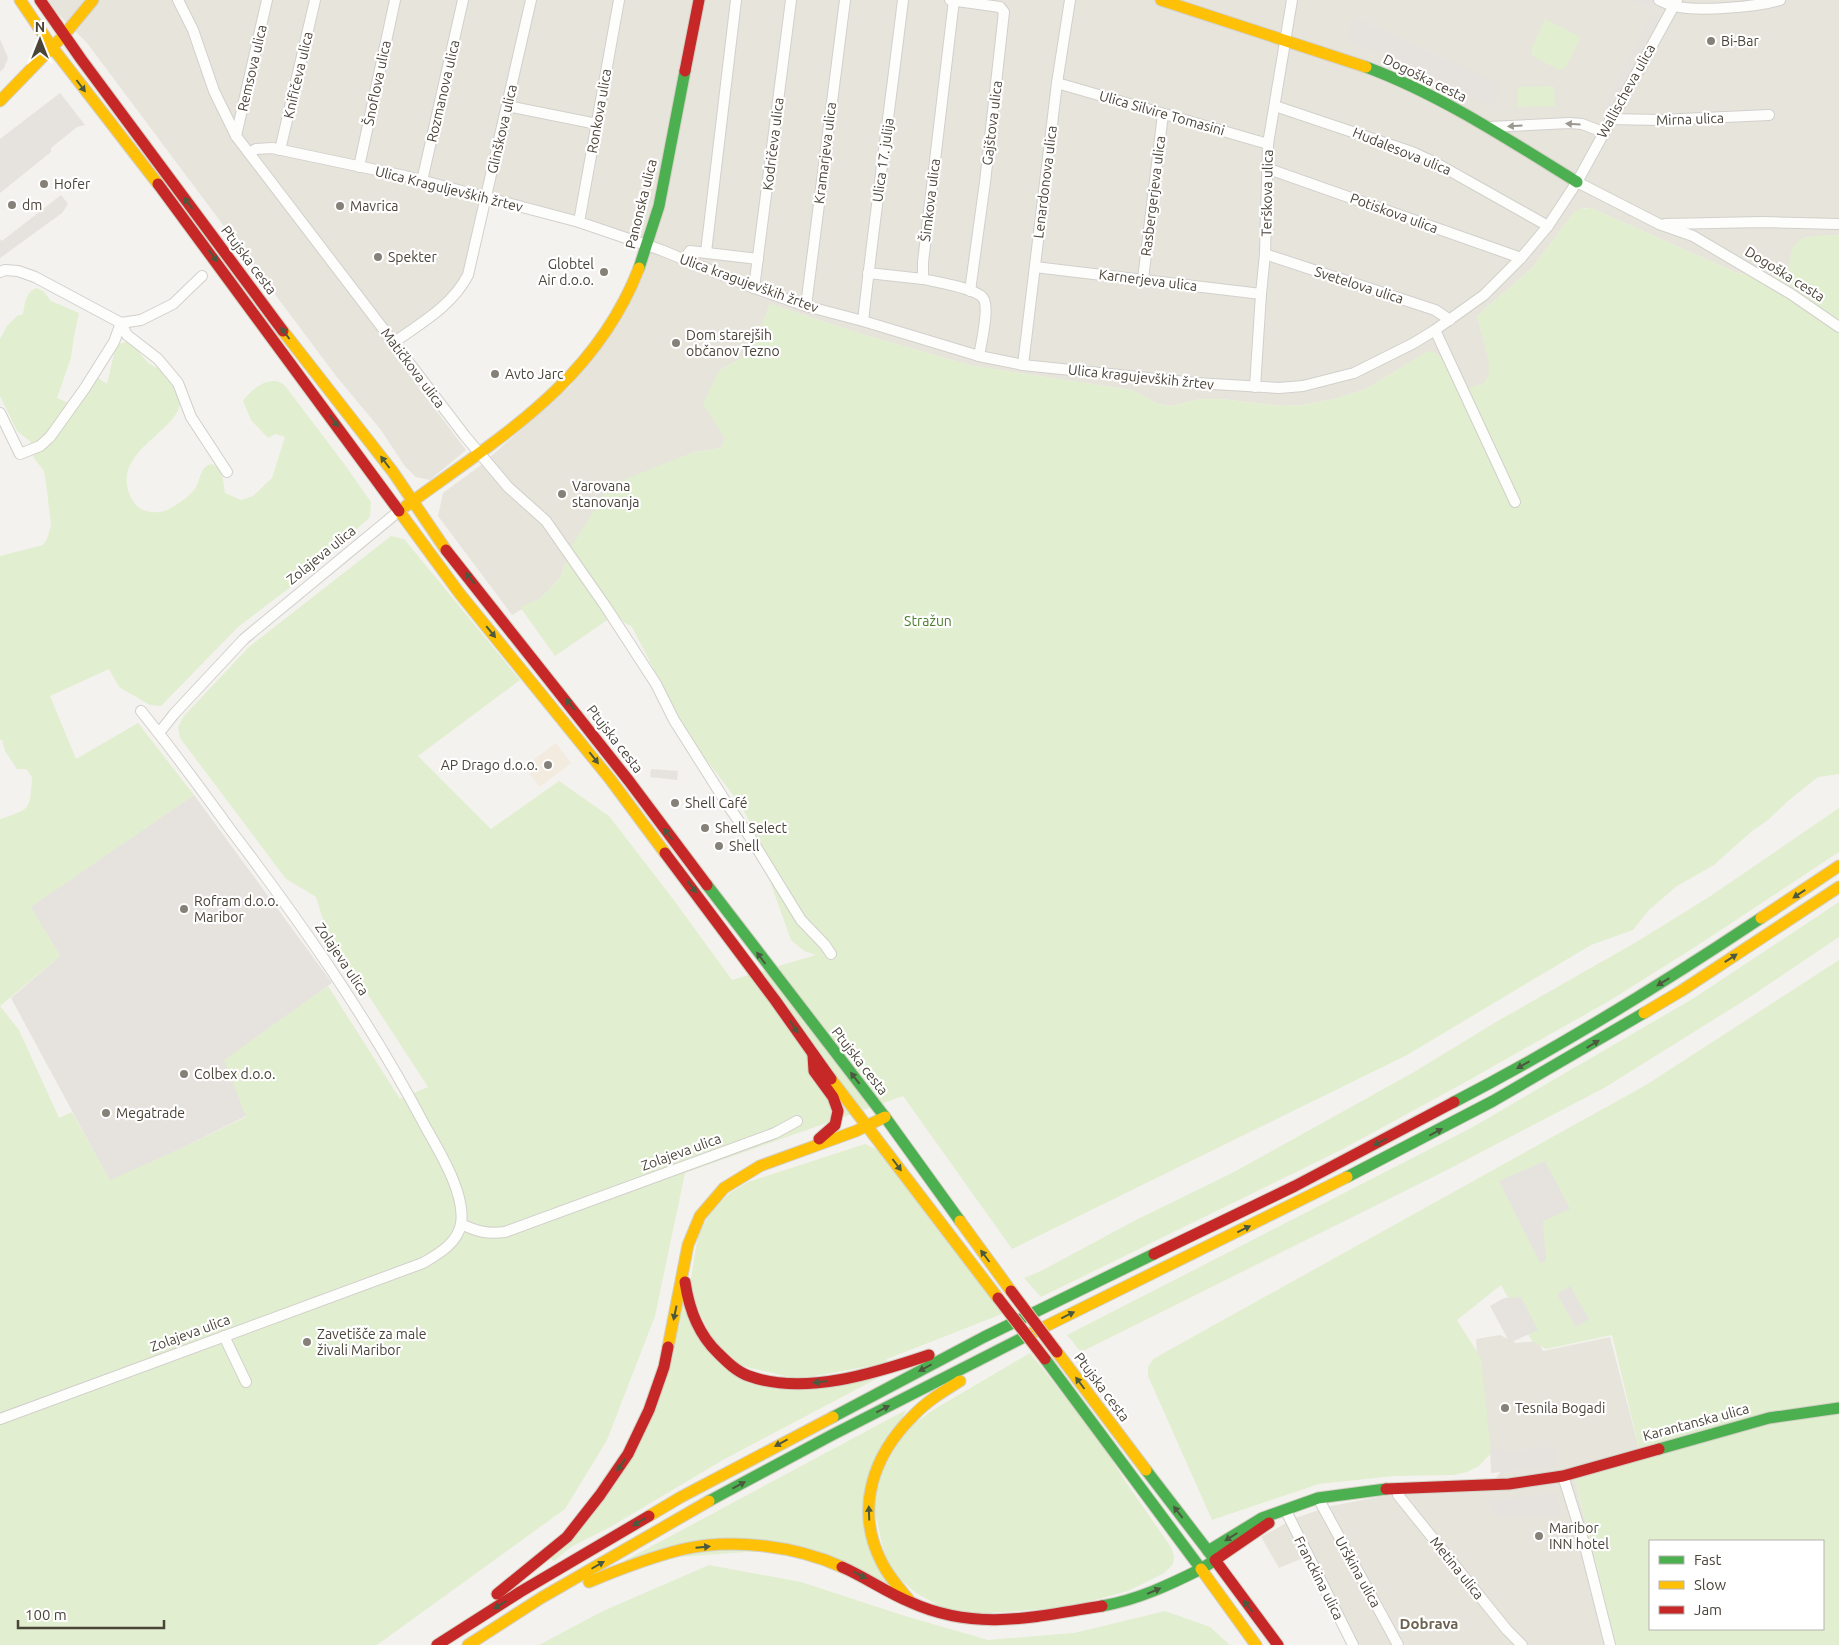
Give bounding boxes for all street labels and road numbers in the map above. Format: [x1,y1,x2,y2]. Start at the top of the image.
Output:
street label: Remsova ulica [234,23,270,113]
street label: Knifičeva ulica [280,30,316,120]
street label: Rozmanova ulica [423,38,463,144]
street label: Šnoflova ulica [359,39,394,127]
street label: Wallischeva ulica [1594,41,1658,141]
street label: Dogoška cesta [1381,51,1469,105]
street label: Ronkova ulica [584,67,614,155]
street label: Gajštova ulica [979,80,1005,166]
street label: Glinškova ulica [484,83,520,175]
street label: Ulica Silvire Tomasini [1097,87,1227,139]
street label: Kodričeva ulica [759,97,787,191]
street label: Kramarjeva ulica [811,101,839,205]
street label: Mirna ulica [1656,110,1724,128]
street label: Ulica 17. julija [869,117,897,203]
street label: Hudalesova ulica [1350,124,1454,178]
street label: Lenardonova ulica [1030,125,1060,239]
street label: Rasbergerjeva ulica [1138,135,1168,257]
street label: Terškova ulica [1258,149,1276,237]
street label: Panonska ulica [622,157,660,251]
street label: Šimkova ulica [916,157,943,243]
street label: Ulica Kraguljevških žrtev [373,163,525,215]
street label: Potiskova ulica [1348,190,1440,236]
street label: Ptujska cesta [218,223,280,297]
street label: Dogoška cesta [1742,243,1828,305]
street label: Ulica kragujevških žrtev [677,250,821,316]
street label: Svetelova ulica [1312,263,1406,307]
street label: Karnerjeva ulica [1098,266,1198,294]
street label: Matičkova ulica [378,325,448,411]
street label: Ulica kragujevških žrtev [1067,361,1215,393]
street label: Zolajeva ulica [283,522,359,588]
street label: Ptujska cesta [584,702,646,776]
street label: Zolajeva ulica [312,920,372,998]
street label: Ptujska cesta [829,1024,891,1098]
street label: Zolajeva ulica [639,1130,723,1174]
street label: Zolajeva ulica [148,1311,232,1355]
street label: Ptujska cesta [1071,1350,1133,1424]
street label: Karantanska ulica [1641,1400,1751,1444]
street label: Metina ulica [1427,1533,1487,1603]
street label: Franckina ulica [1291,1534,1347,1622]
street label: Urškina ulica [1332,1534,1384,1610]

